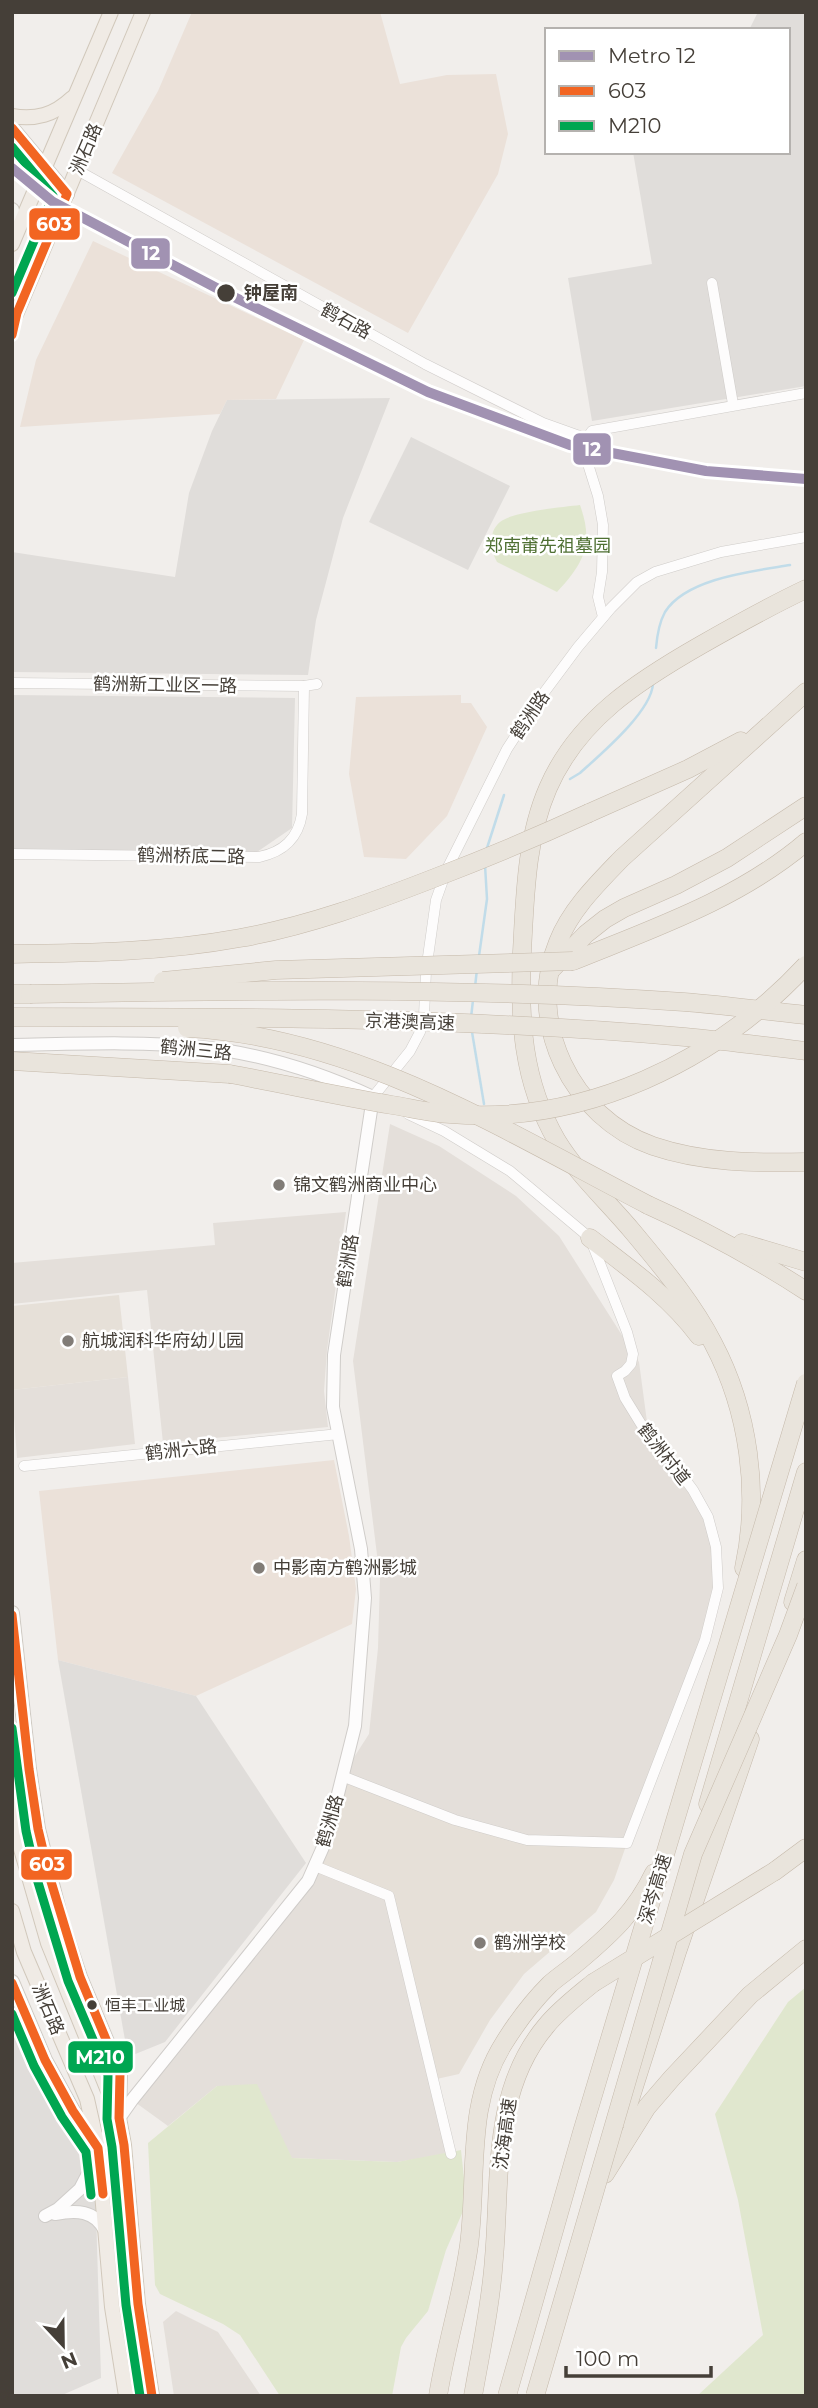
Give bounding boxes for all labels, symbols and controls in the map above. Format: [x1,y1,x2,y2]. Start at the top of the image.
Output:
legend [545,28,790,154]
text: Metro 12 [608,43,696,68]
text: 603 [608,78,646,103]
text: M210 [608,113,661,138]
street label: 洲石路 [65,120,107,178]
line badge: 603 [28,207,81,241]
text: 603 [36,213,72,236]
line badge: 12 [130,237,171,270]
text: 12 [142,242,160,265]
marker: 钟屋南 [215,282,237,304]
place label: 钟屋南 [244,282,298,304]
street label: 鹤石路 [317,298,375,344]
line badge: 12 [572,432,612,466]
text: 12 [583,438,601,461]
park label: 郑南莆先祖墓园 [485,535,611,557]
street label: 鹤洲新工业区一路 [93,673,237,697]
street label: 鹤洲路 [506,686,554,744]
street label: 鹤洲桥底二路 [137,844,245,868]
street label: 京港澳高速 [365,1009,455,1035]
street label: 鹤洲三路 [159,1035,233,1065]
place label: 锦文鹤洲商业中心 [293,1174,437,1196]
marker: 锦文鹤洲商业中心 [271,1177,287,1193]
street label: 鹤洲路 [333,1233,363,1289]
place label: 航城润科华府幼儿园 [82,1330,244,1352]
marker: 航城润科华府幼儿园 [60,1333,76,1349]
street label: 鹤洲村道 [633,1419,695,1489]
street label: 鹤洲六路 [144,1435,218,1465]
place label: 中影南方鹤洲影城 [273,1557,417,1579]
marker: 中影南方鹤洲影城 [251,1560,267,1576]
street label: 鹤洲路 [312,1792,348,1850]
line badge: 603 [20,1848,73,1881]
street label: 深岑高速 [634,1851,676,1927]
text: 603 [29,1853,65,1876]
place label: 鹤洲学校 [494,1932,566,1954]
marker: 鹤洲学校 [472,1935,488,1951]
street label: 洲石路 [27,1980,69,2038]
place label: 恒丰工业城 [105,1996,185,2015]
marker: 恒丰工业城 [85,1998,99,2012]
line badge: M210 [67,2040,134,2074]
text: M210 [75,2046,125,2069]
street label: 沈海高速 [489,2097,521,2171]
north arrow [28,2310,98,2380]
scale bar [566,2334,711,2378]
text: 100 m [576,2346,639,2371]
text: N [58,2347,81,2374]

